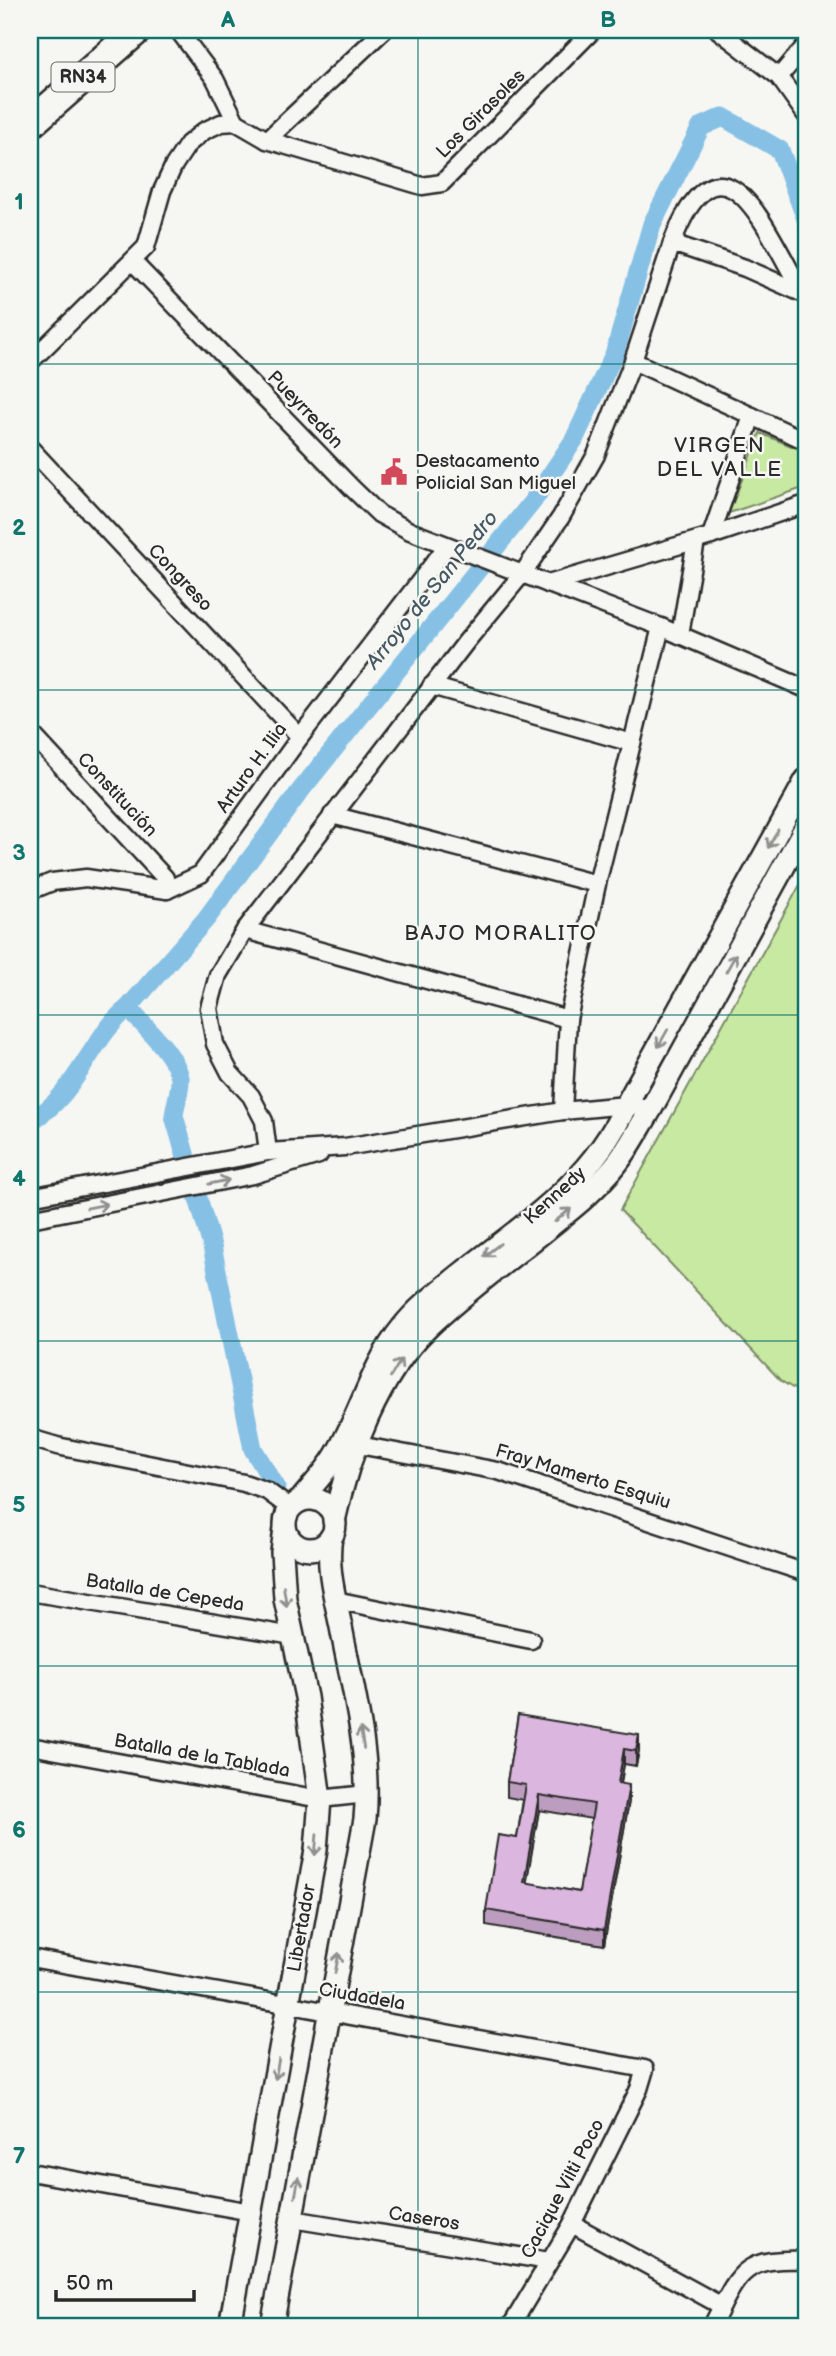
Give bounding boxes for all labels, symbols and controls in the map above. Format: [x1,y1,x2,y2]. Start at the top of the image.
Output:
text: A [220,6,236,34]
text: B [600,6,616,34]
road number: RN34 [52,62,114,92]
street label: Los Girasoles [432,65,530,163]
text: 1 [14,188,24,216]
street label: Pueyrredón [262,366,348,454]
district label: VIRGEN DEL VALLE [657,433,783,482]
place label: Destacamento Policial San Miguel [415,450,576,495]
public building icon: Destacamento Policial San Miguel [379,457,409,487]
water label: Arroyo de San Pedro [360,506,503,675]
text: 2 [12,514,26,542]
street label: Congreso [143,539,217,617]
street label: Arturo H. Ilia [212,719,292,817]
street label: Constitución [72,748,162,842]
one-way arrow [766,829,780,849]
text: 3 [12,839,26,867]
district label: BAJO MORALITO [404,921,598,946]
one-way arrow [724,954,738,974]
one-way arrow [656,1028,670,1048]
street label: Kennedy [519,1162,591,1230]
text: 4 [12,1165,26,1193]
one-way arrow [207,1174,230,1188]
one-way arrow [85,1199,108,1212]
one-way arrow [554,1207,572,1223]
one-way arrow [483,1242,501,1257]
one-way arrow [389,1359,404,1378]
street label: Fray Mamerto Esquiu [493,1439,673,1515]
text: 5 [12,1491,26,1519]
street label: Batalla de Cepeda [84,1569,246,1617]
one-way arrow [279,1584,292,1607]
one-way arrow [355,1727,368,1750]
street label: Batalla de la Tablada [112,1729,292,1783]
text: 6 [12,1816,26,1844]
one-way arrow [310,1833,323,1856]
street label: Libertador [283,1881,321,1974]
one-way arrow [331,1952,345,1975]
street label: Ciudadela [317,1978,407,2016]
one-way arrow [270,2057,283,2080]
street label: Cacique Vilti Poco [516,2115,610,2263]
text: 7 [13,2142,26,2170]
one-way arrow [291,2176,304,2199]
street label: Caseros [387,2202,461,2236]
scale bar [56,2258,194,2302]
text: 50 m [66,2271,113,2296]

